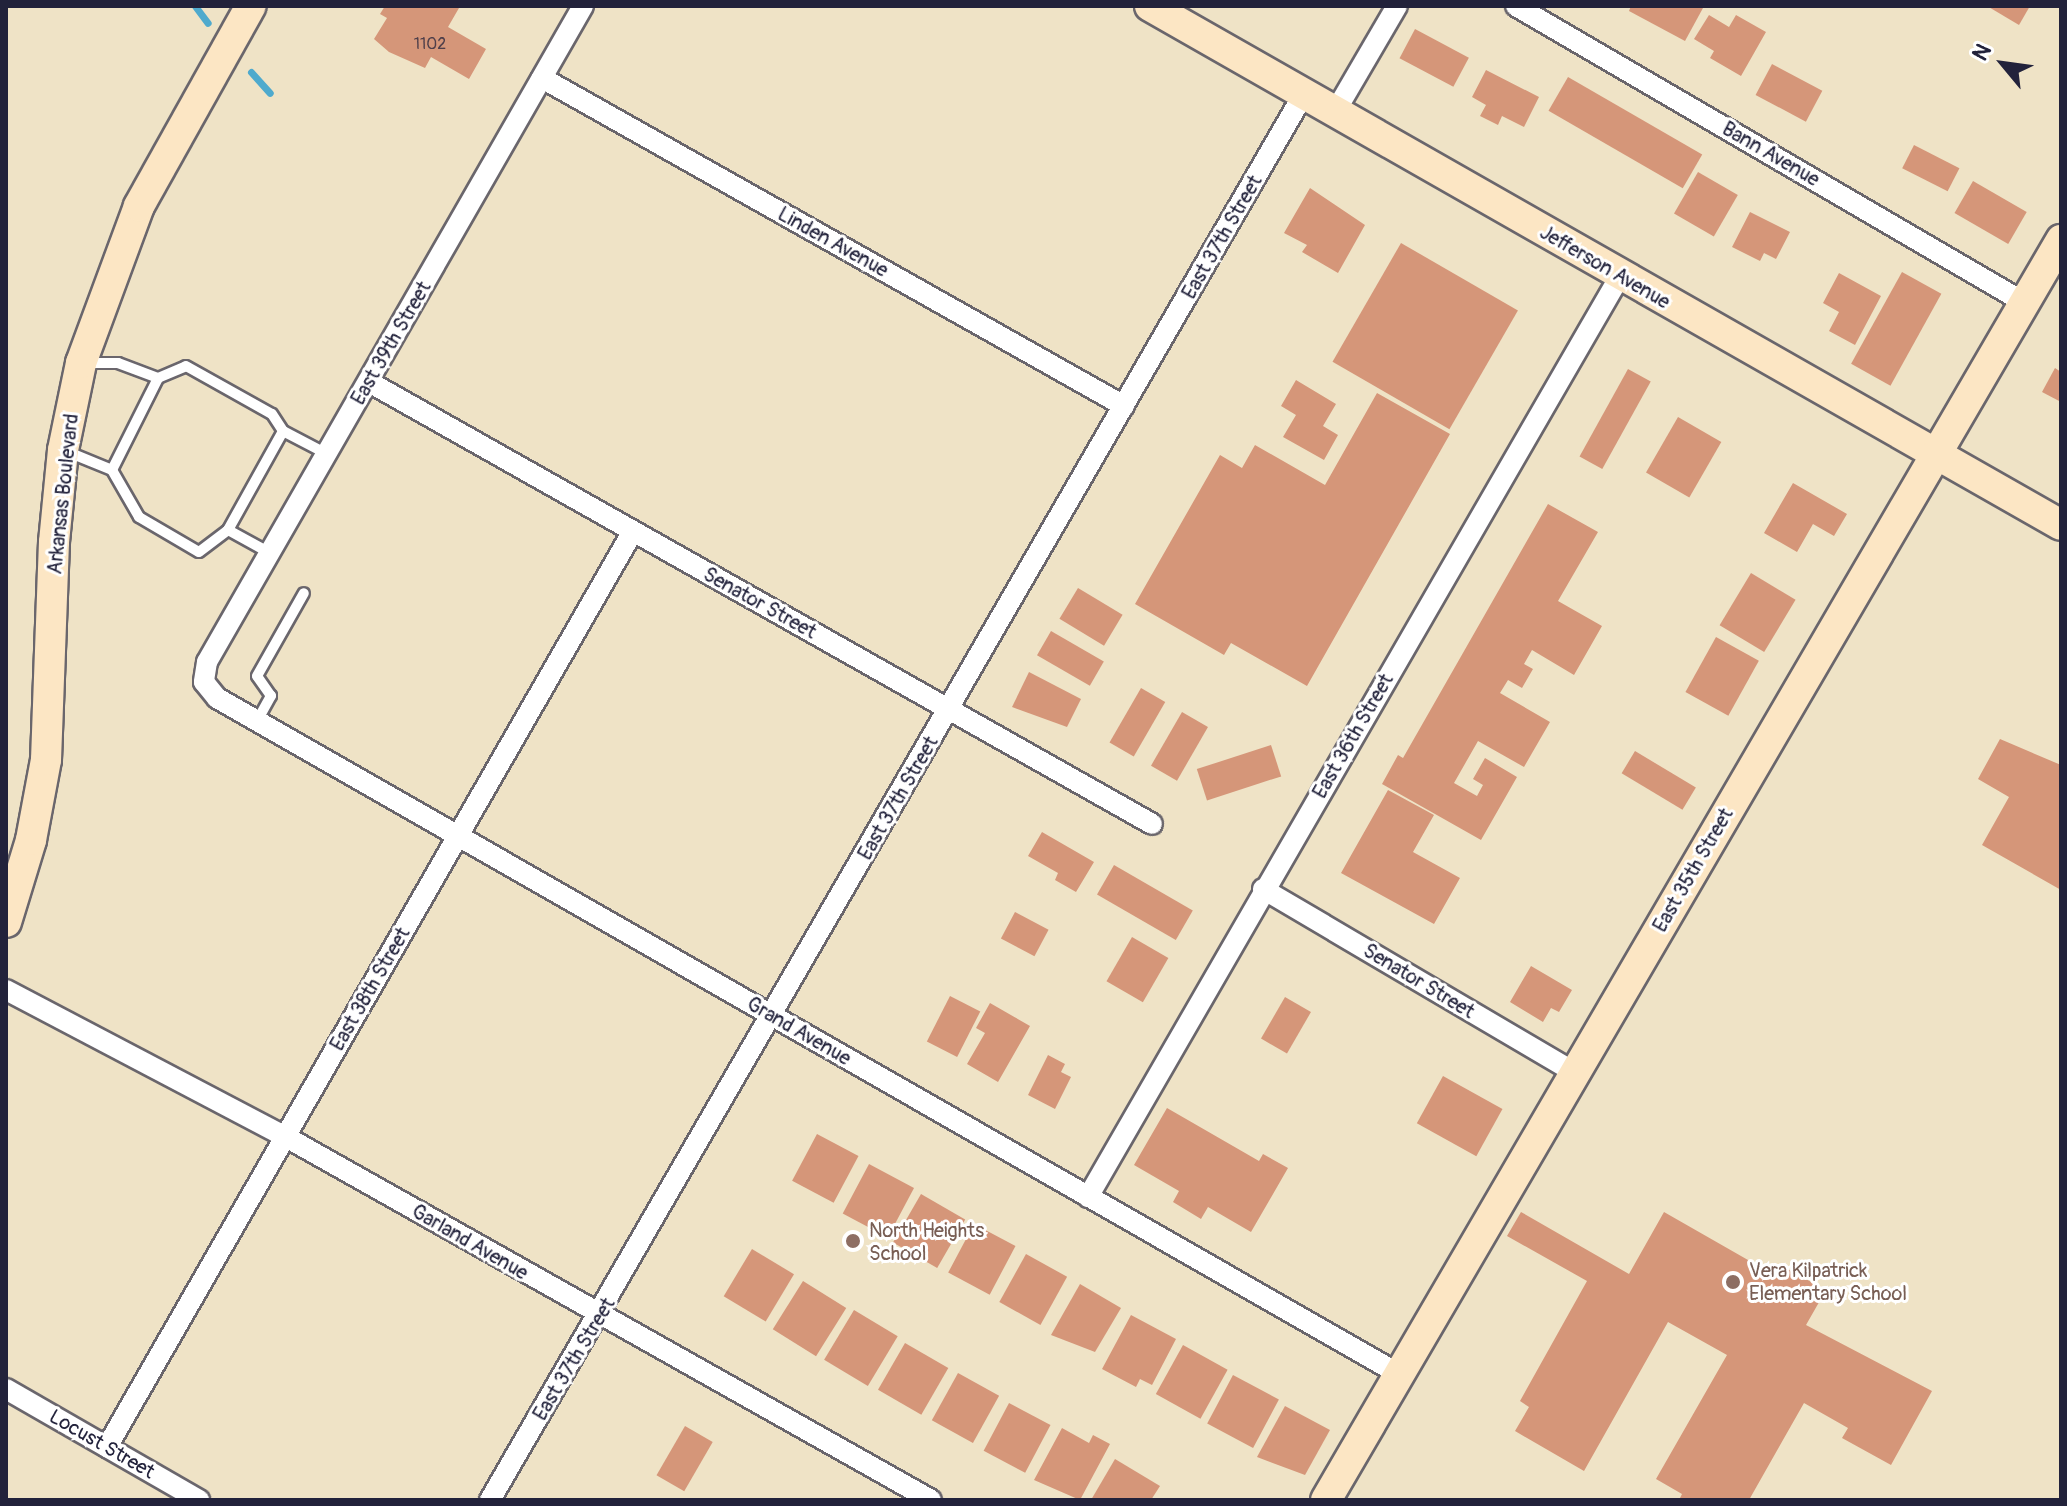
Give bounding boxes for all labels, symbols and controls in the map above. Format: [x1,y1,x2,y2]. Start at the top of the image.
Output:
north arrow [1963,24,2043,104]
house number: 1102 [414,34,446,54]
text: N [1966,39,1998,66]
street label: Bann Avenue [1718,116,1824,192]
street label: East 37th Street [1177,171,1267,303]
street label: Linden Avenue [774,202,892,282]
street label: Jefferson Avenue [1536,220,1674,314]
street label: East 39th Street [346,277,436,409]
street label: Arkansas Boulevard [43,413,83,575]
street label: Senator Street [699,562,821,644]
street label: East 36th Street [1308,669,1398,803]
street label: East 37th Street [853,732,943,864]
street label: East 35th Street [1648,804,1738,936]
street label: East 38th Street [325,923,415,1055]
street label: Senator Street [1359,938,1479,1024]
street label: Grand Avenue [743,992,855,1070]
street label: Garland Avenue [408,1199,532,1285]
place label: North Heights School [869,1218,984,1265]
marker: North Heights School [844,1232,862,1250]
place label: Vera Kilpatrick Elementary School [1749,1258,1907,1305]
marker: Vera Kilpatrick Elementary School [1724,1273,1742,1291]
street label: East 37th Street [528,1293,620,1425]
street label: Locust Street [45,1404,159,1484]

